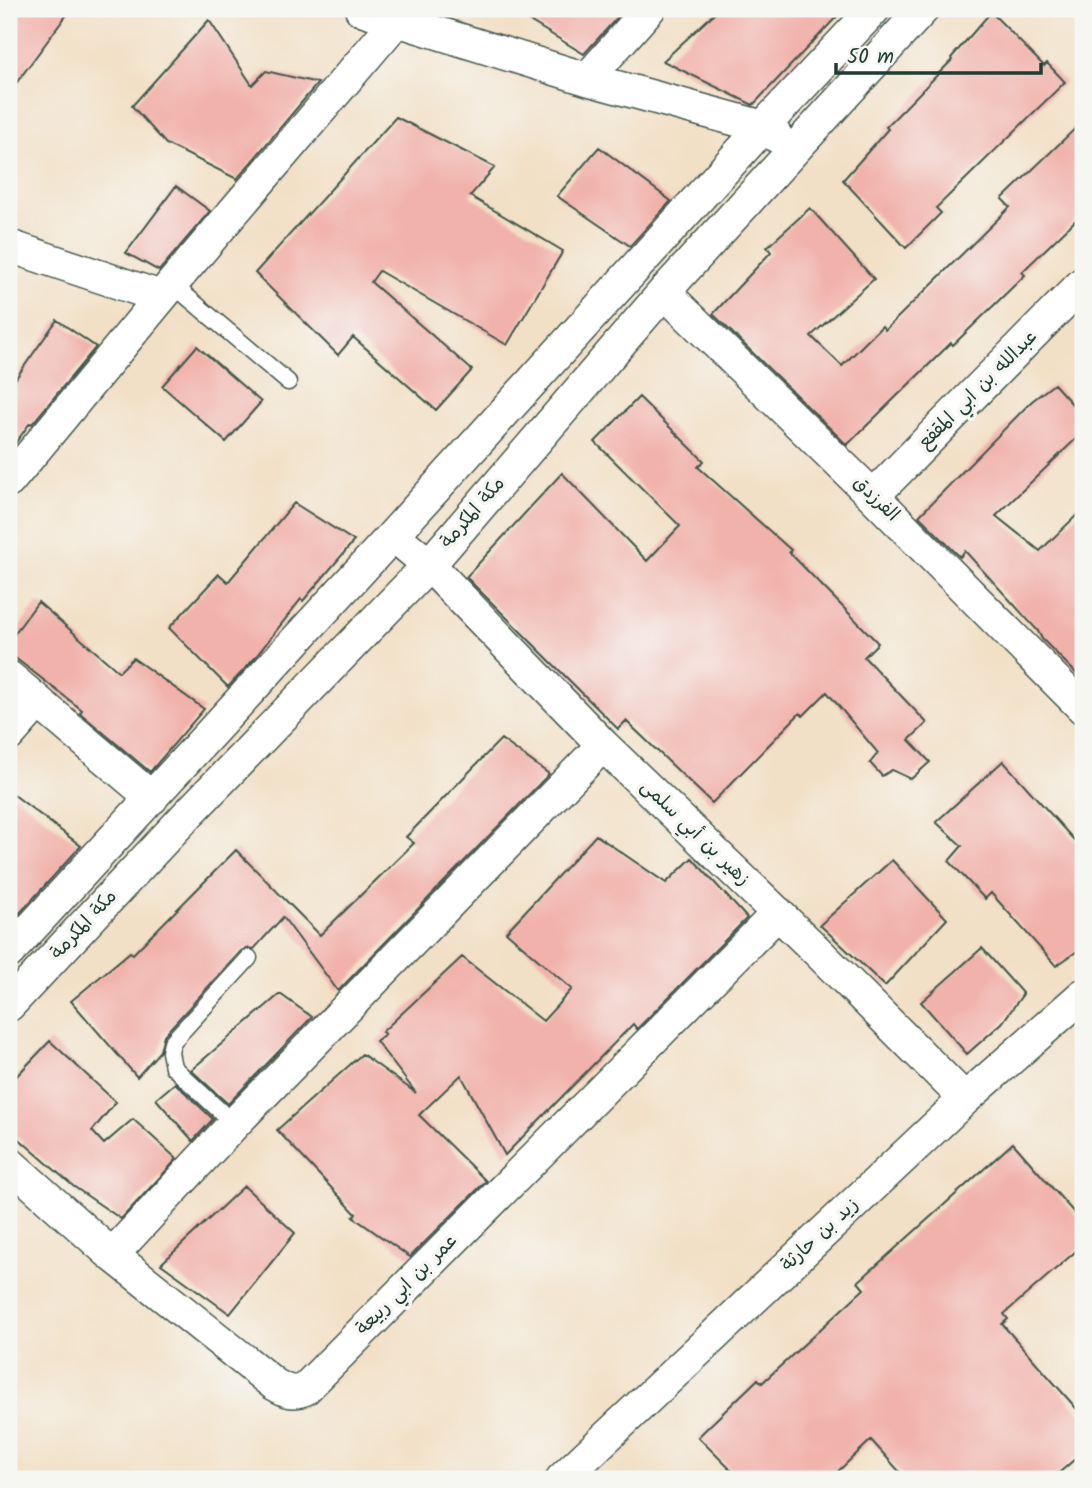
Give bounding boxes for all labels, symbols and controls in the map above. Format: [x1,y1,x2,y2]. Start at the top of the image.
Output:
scale bar [836,32,1041,76]
text: 50 m [847,41,894,74]
street label: عبدالله بن ابي المقفع [911,323,1045,457]
street label: الفرزدق [846,469,906,529]
street label: مكة المكرمة [433,470,513,556]
street label: زهير بن أبي سلمى [633,773,757,893]
street label: مكة المكرمة [43,883,125,967]
street label: زيد بن حارثة [774,1191,866,1279]
street label: عمر بن ابي ربيعة [349,1227,465,1343]

